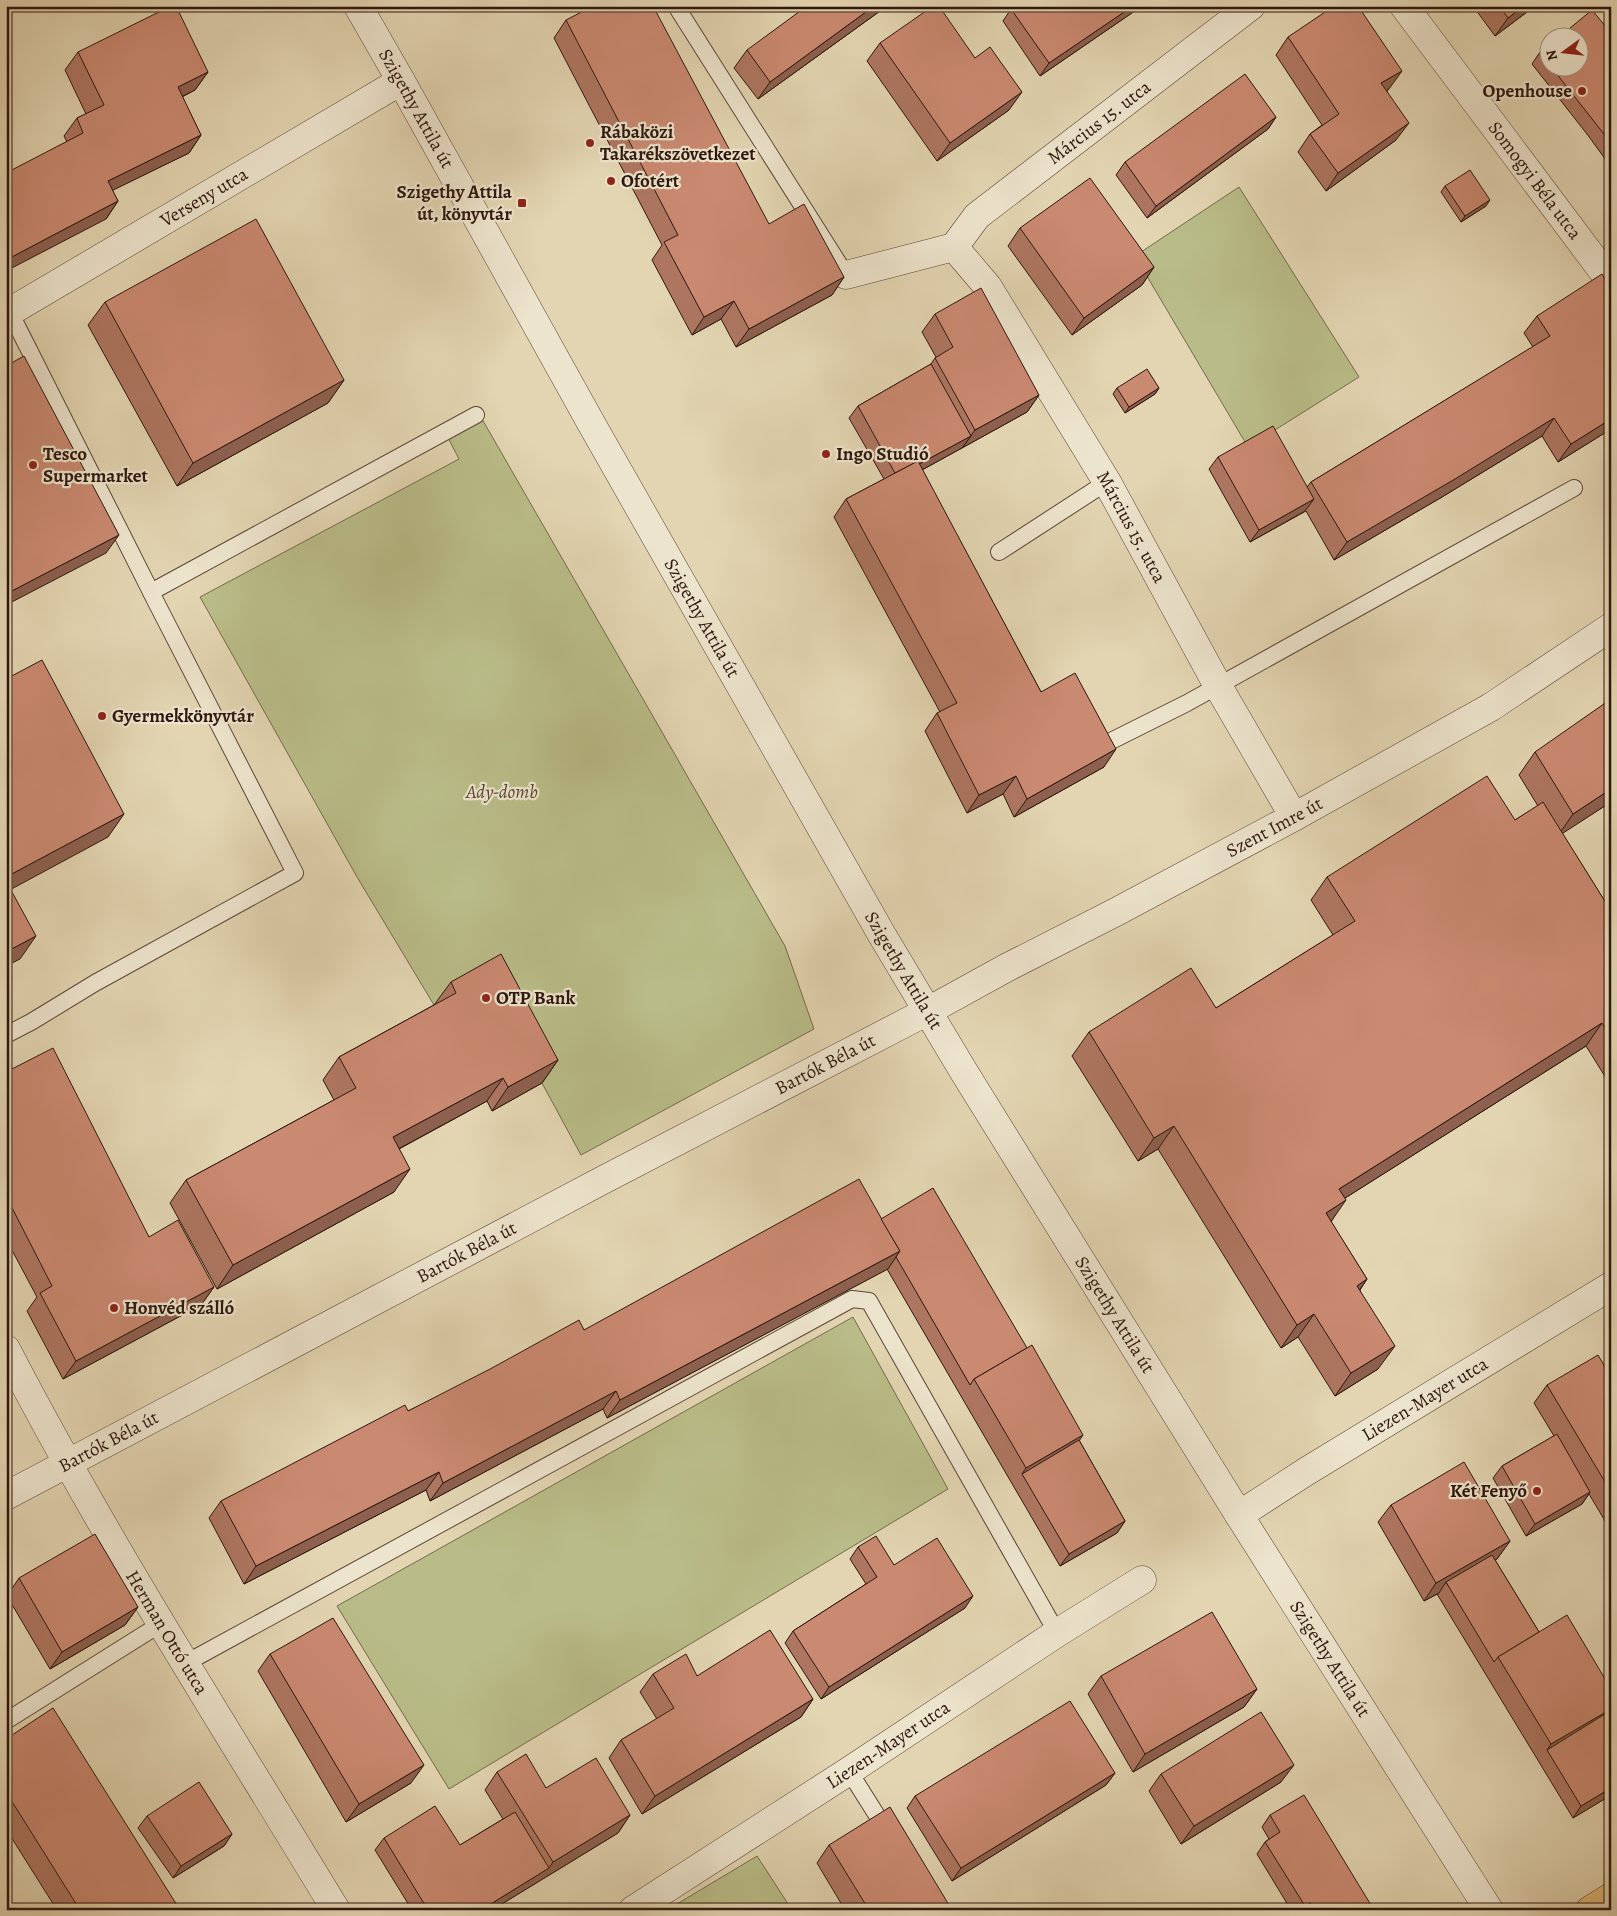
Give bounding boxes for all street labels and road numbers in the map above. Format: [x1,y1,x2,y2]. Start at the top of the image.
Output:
street label: Szigethy Attila út [372,44,460,173]
street label: Március 15. utca [1042,74,1156,170]
street label: Somogyi Béla utca [1482,116,1588,245]
street label: Verseny utca [155,161,253,234]
street label: Március 15. utca [1090,466,1173,588]
street label: Szigethy Attila út [658,554,746,682]
street label: Szent Imre út [1222,791,1327,864]
street label: Szigethy Attila út [858,907,949,1034]
street label: Bartók Béla út [770,1028,880,1101]
street label: Bartók Béla út [412,1215,521,1289]
street label: Szigethy Attila út [1068,1251,1161,1378]
street label: Liezen-Mayer utca [1357,1351,1493,1448]
street label: Bartók Béla út [54,1405,163,1479]
street label: Herman Ottó utca [119,1566,214,1700]
street label: Szigethy Attila út [1283,1596,1377,1722]
street label: Liezen-Mayer utca [821,1694,955,1795]

